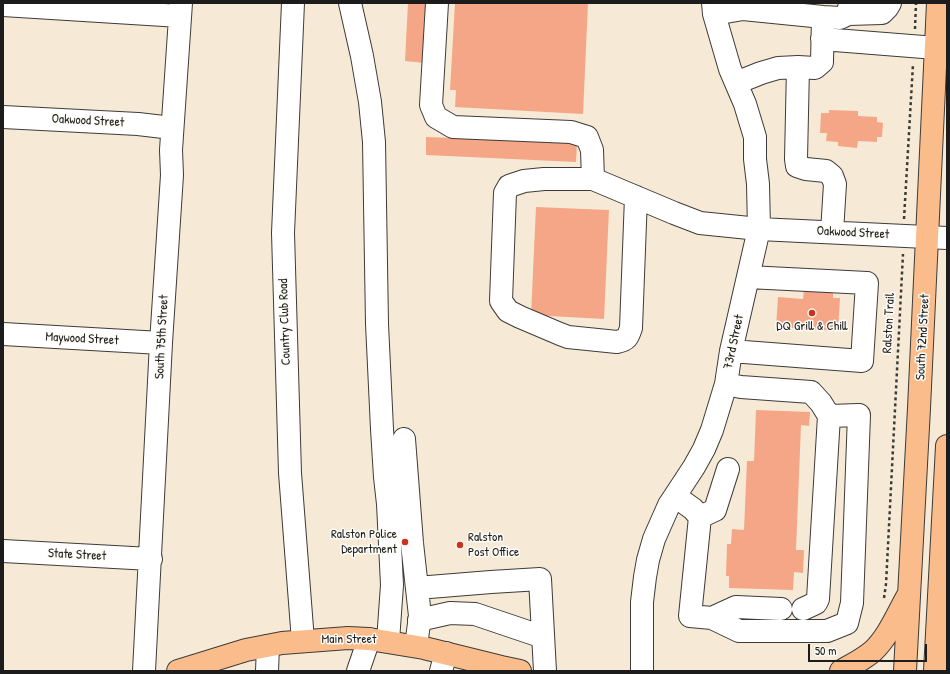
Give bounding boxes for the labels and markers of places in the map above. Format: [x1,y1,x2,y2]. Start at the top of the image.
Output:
marker: DQ Grill & Chill [807,308,817,318]
place label: DQ Grill & Chill [776,319,848,335]
place label: Ralston Police Department [331,527,397,558]
place label: Ralston Post Office [468,530,519,561]
marker: Ralston Police Department [400,537,410,547]
marker: Ralston Post Office [455,540,465,550]

